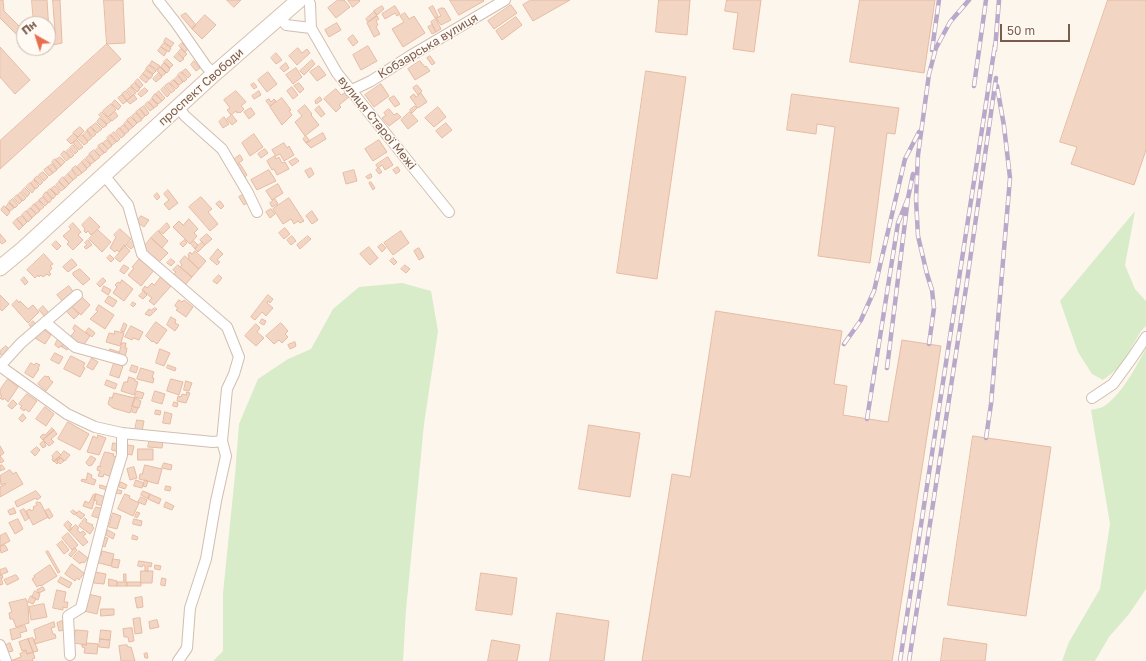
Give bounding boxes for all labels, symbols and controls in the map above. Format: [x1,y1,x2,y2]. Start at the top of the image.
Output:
street label: Кобзарська вулиця [375,10,481,82]
north arrow [16,16,56,56]
scale bar [1002,16,1072,42]
text: Пн [19,17,39,37]
text: 50 m [1007,23,1035,38]
street label: проспект Свободи [156,45,246,129]
street label: вулиця Старої Межі [335,73,419,173]

